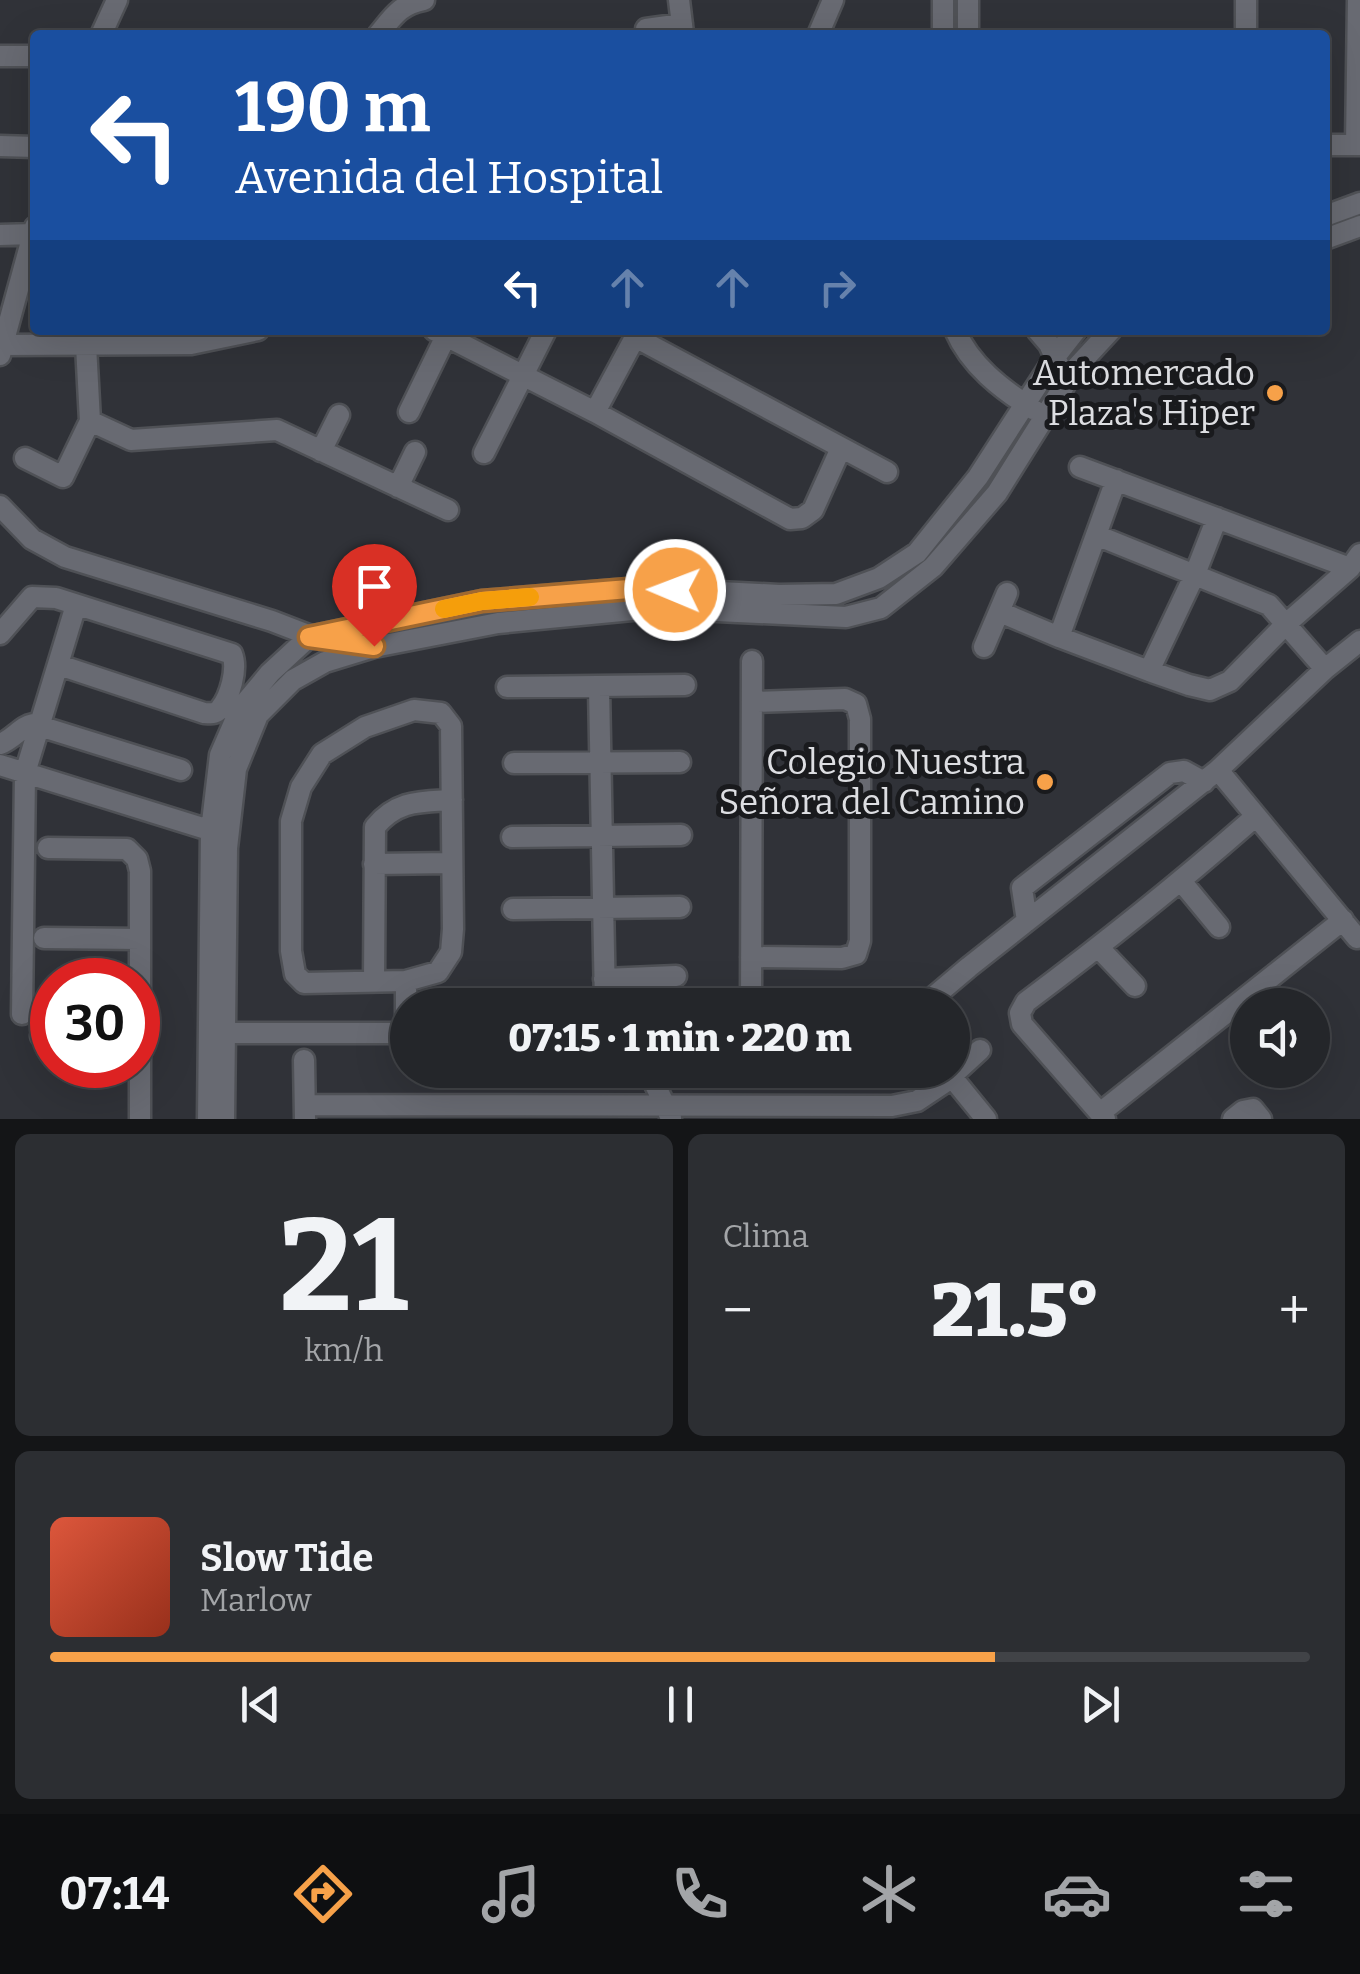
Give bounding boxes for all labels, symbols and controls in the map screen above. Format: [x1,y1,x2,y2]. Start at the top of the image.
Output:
text: 190 m [235,66,430,150]
icon: left [70,70,200,200]
text: Avenida del Hospital [235,151,663,205]
icon: left [495,260,550,315]
icon: ahead [600,260,655,315]
icon: ahead [705,260,760,315]
icon: right [810,260,865,315]
place label: Automercado Plaza's Hiper [1033,352,1255,434]
marker: Automercado Plaza's Hiper [1264,382,1286,404]
position arrow [623,538,727,642]
pin [332,544,417,647]
icon: arrive [347,559,402,614]
place label: Colegio Nuestra Señora del Camino [718,741,1025,823]
marker: Colegio Nuestra Señora del Camino [1034,771,1056,793]
speed limit sign: 30 [30,958,160,1088]
map controls [1230,988,1330,1088]
button: sound [1230,988,1330,1088]
text: 07:15 · 1 min · 220 m [508,1015,852,1061]
text: 21 [279,1188,408,1344]
text: Clima [723,1217,809,1255]
text: 21.5° [931,1266,1100,1356]
text: − [723,1278,753,1344]
text: + [1279,1278,1310,1344]
text: km/h [304,1331,383,1369]
text: Slow Tide [200,1535,373,1581]
text: Marlow [200,1581,312,1619]
icon: previous [233,1677,288,1732]
icon: pause [653,1677,708,1732]
icon: next [1073,1677,1128,1732]
icon: directions [288,1859,358,1929]
icon: music [476,1859,546,1929]
icon: phone [665,1859,735,1929]
icon: climate [854,1859,924,1929]
icon: car [1042,1859,1112,1929]
icon: filters [1231,1859,1301,1929]
text: 07:14 [59,1867,169,1921]

